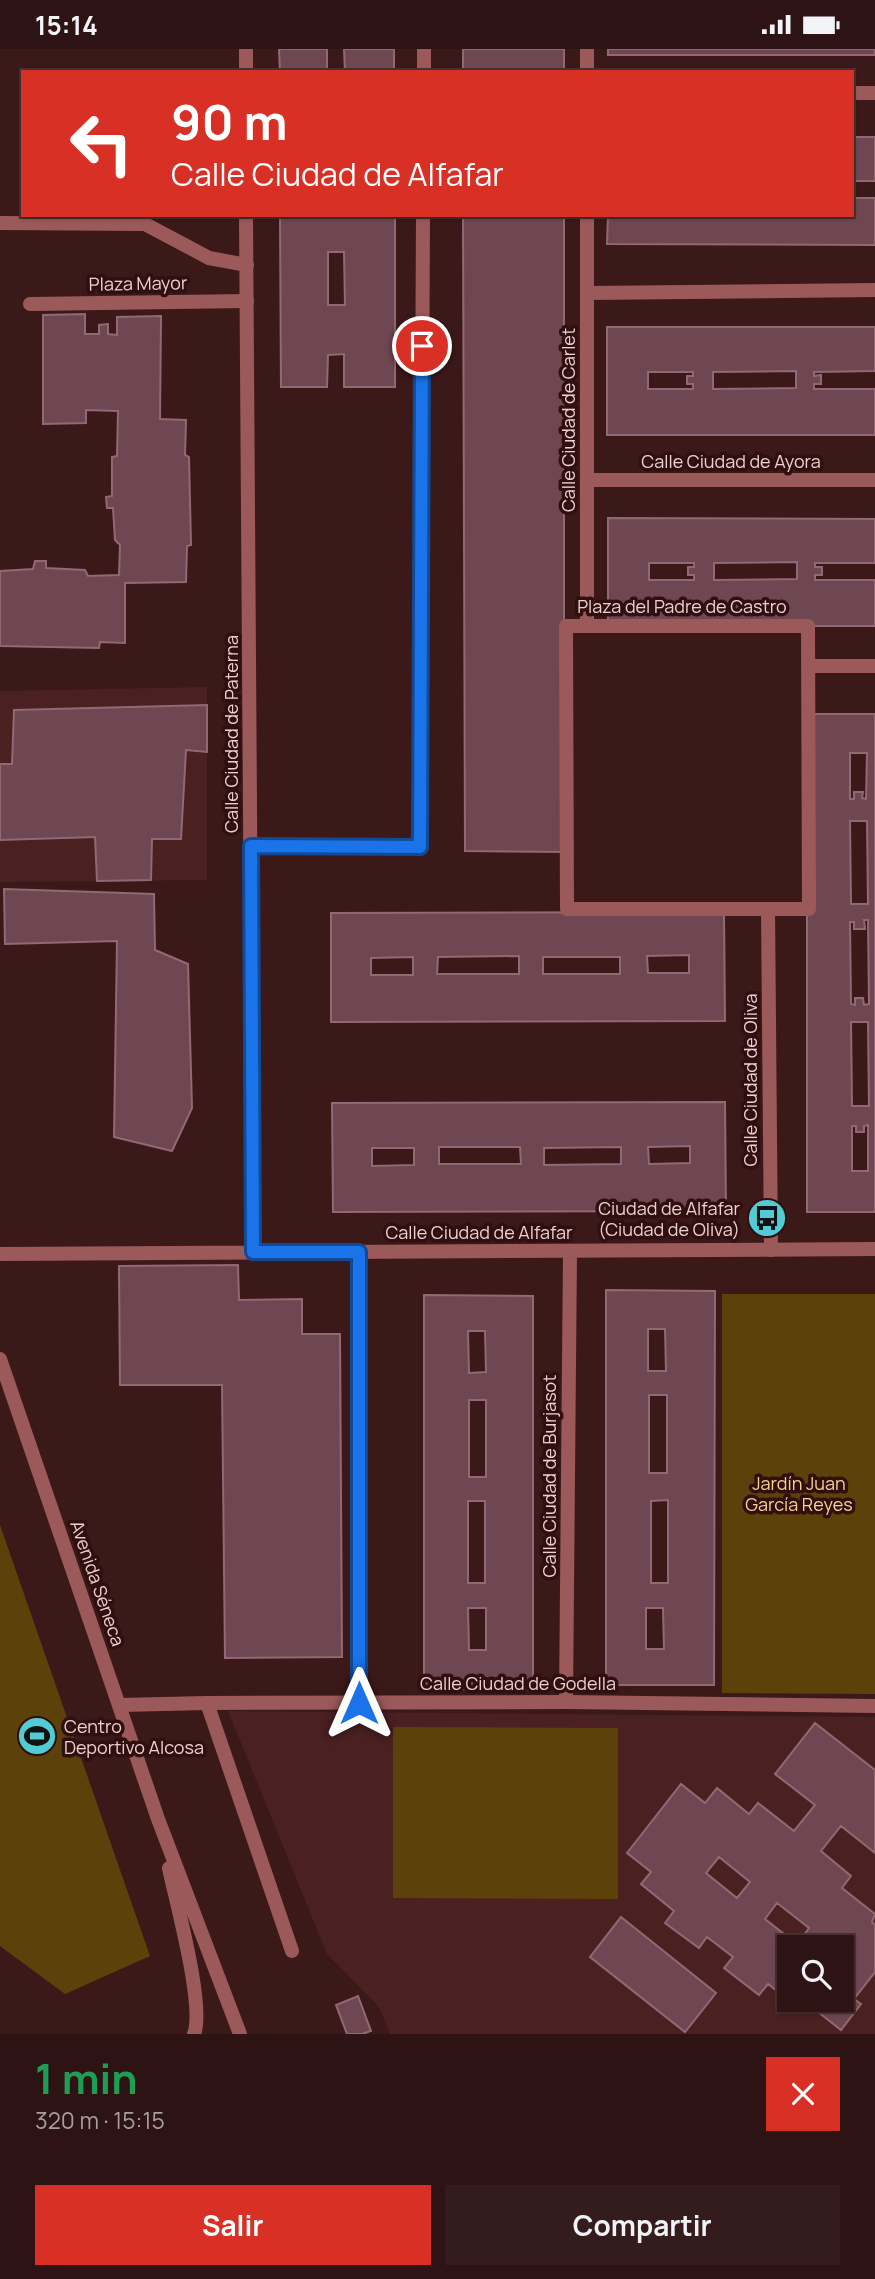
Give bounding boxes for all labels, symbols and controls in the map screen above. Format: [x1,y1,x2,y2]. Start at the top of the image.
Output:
text: 15:14 [35,7,98,43]
text: 90 m [171,88,288,155]
icon: left [56,98,147,189]
text: Calle Ciudad de Alfafar [171,152,504,196]
street label: Plaza Mayor [89,270,188,296]
pin [392,316,452,376]
icon: arrive [403,327,441,365]
street label: Calle Ciudad de Carlet [556,328,580,512]
street label: Calle Ciudad de Ayora [641,449,821,473]
street label: Plaza del Padre de Castro [577,594,787,618]
street label: Calle Ciudad de Paterna [219,635,243,833]
street label: Calle Ciudad de Oliva [738,994,762,1166]
place label: Ciudad de Alfafar (Ciudad de Oliva) [598,1196,741,1241]
bus stop icon: Ciudad de Alfafar (Ciudad de Oliva) [746,1197,788,1239]
street label: Calle Ciudad de Alfafar [385,1220,573,1244]
street label: Calle Ciudad de Burjasot [537,1375,561,1577]
park label: Jardín Juan García Reyes [745,1471,853,1516]
street label: Avenida Séneca [65,1517,131,1649]
position arrow [322,1666,396,1740]
street label: Calle Ciudad de Godella [420,1671,616,1695]
place label: Centro Deportivo Alcosa [64,1714,204,1759]
sports icon: Centro Deportivo Alcosa [16,1715,58,1757]
map controls [777,1935,854,2012]
button: search [777,1935,854,2012]
text: 1 min [35,2049,138,2107]
button: close [766,2057,840,2131]
text: 320 m · 15:15 [35,2104,165,2136]
button: Salir [35,2185,431,2265]
button: Compartir [445,2185,840,2265]

